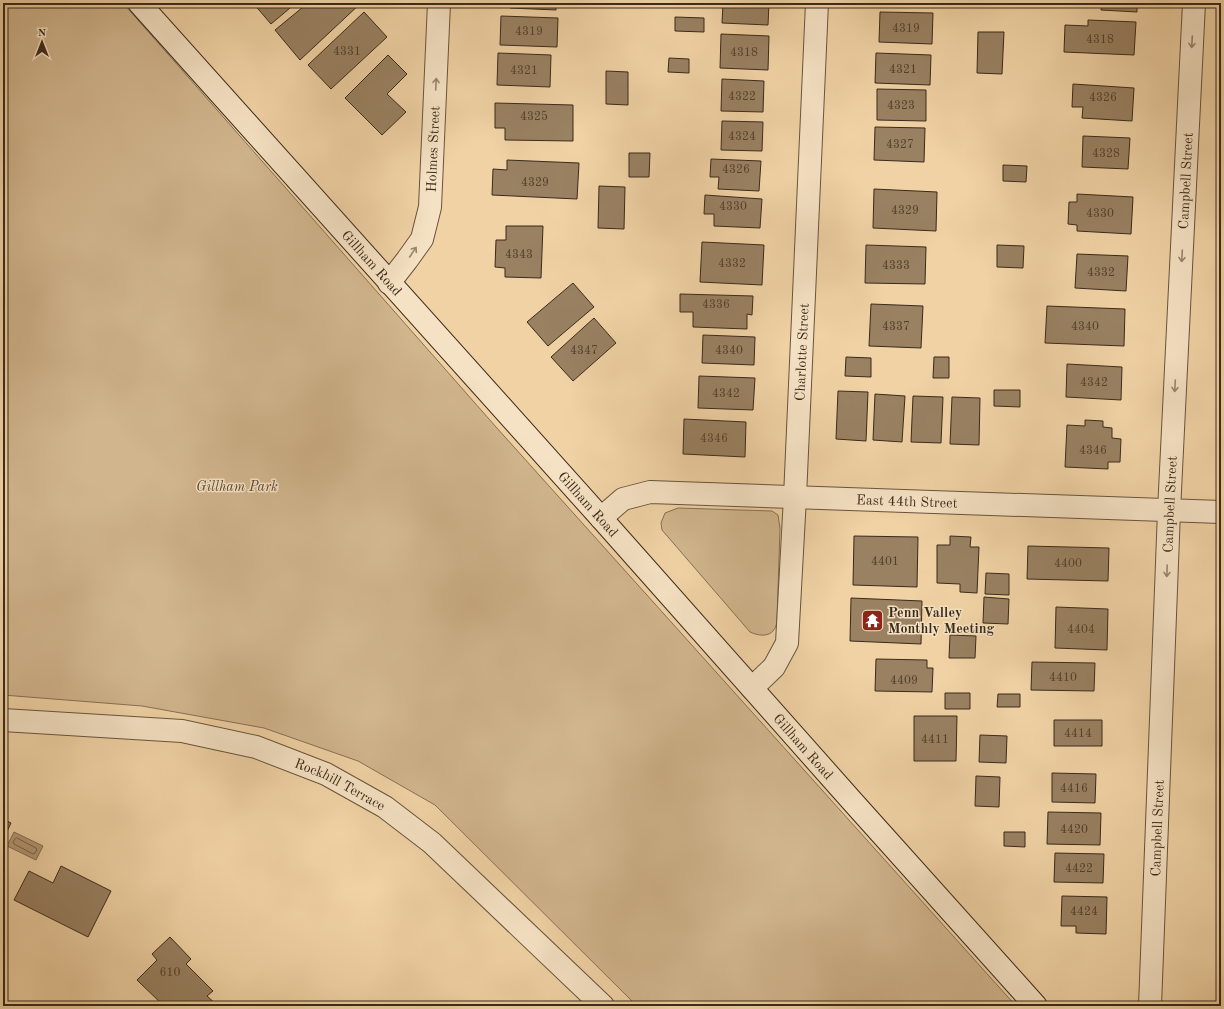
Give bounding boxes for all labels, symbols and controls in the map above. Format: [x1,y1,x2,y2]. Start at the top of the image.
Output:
north arrow [22,22,62,62]
house number: 4319 [892,23,920,35]
house number: 4319 [515,26,543,38]
text: N [38,28,47,39]
house number: 4318 [1086,34,1114,46]
one-way arrow [1188,35,1196,48]
house number: 4331 [333,46,361,58]
house number: 4318 [730,47,758,59]
house number: 4321 [889,64,917,76]
house number: 4321 [510,65,538,77]
one-way arrow [432,78,439,91]
house number: 4322 [728,91,756,103]
house number: 4326 [1089,92,1117,104]
house number: 4323 [887,100,915,112]
street label: Holmes Street [425,105,442,193]
house number: 4325 [520,110,548,123]
house number: 4324 [728,131,756,143]
street label: Campbell Street [1177,132,1196,230]
house number: 4327 [886,139,914,151]
house number: 4328 [1092,148,1120,160]
house number: 4326 [722,164,750,176]
house number: 4329 [521,177,549,189]
house number: 4330 [719,201,747,213]
house number: 4329 [891,205,919,217]
house number: 4330 [1086,208,1114,220]
street label: Gillham Road [339,228,404,299]
one-way arrow [409,246,417,257]
house number: 4343 [505,249,533,261]
one-way arrow [1178,249,1185,262]
house number: 4332 [718,258,746,270]
house number: 4333 [882,260,910,272]
house number: 4332 [1087,267,1115,279]
house number: 4336 [702,299,730,311]
street label: Charlotte Street [793,303,812,401]
house number: 4337 [882,321,910,333]
house number: 4340 [1071,321,1099,333]
house number: 4347 [570,345,598,357]
house number: 4340 [715,345,743,357]
house number: 4342 [1080,377,1108,389]
one-way arrow [1172,379,1179,392]
house number: 4342 [712,388,740,400]
house number: 4346 [700,433,728,445]
house number: 4346 [1079,445,1107,457]
street label: Campbell Street [1161,456,1180,553]
street label: Gillham Road [555,469,620,540]
park label: Gillham Park [196,480,278,494]
street label: East 44th Street [856,493,958,511]
house number: 4401 [871,556,899,568]
house number: 4400 [1054,558,1082,570]
one-way arrow [1163,564,1171,577]
place label: Penn Valley Monthly Meeting [888,606,995,636]
temple icon: Penn Valley Monthly Meeting [860,607,886,633]
house number: 4404 [1067,624,1095,636]
house number: 4410 [1049,672,1077,684]
house number: 4409 [890,675,918,687]
street label: Gillham Road [770,712,835,782]
house number: 4414 [1064,728,1092,740]
house number: 4411 [921,734,949,746]
street label: Rockhill Terrace [292,757,387,814]
street label: Campbell Street [1149,779,1167,877]
house number: 4416 [1060,783,1088,795]
house number: 4420 [1060,824,1088,836]
house number: 4422 [1065,863,1093,875]
house number: 4424 [1070,906,1098,918]
house number: 610 [160,967,180,979]

